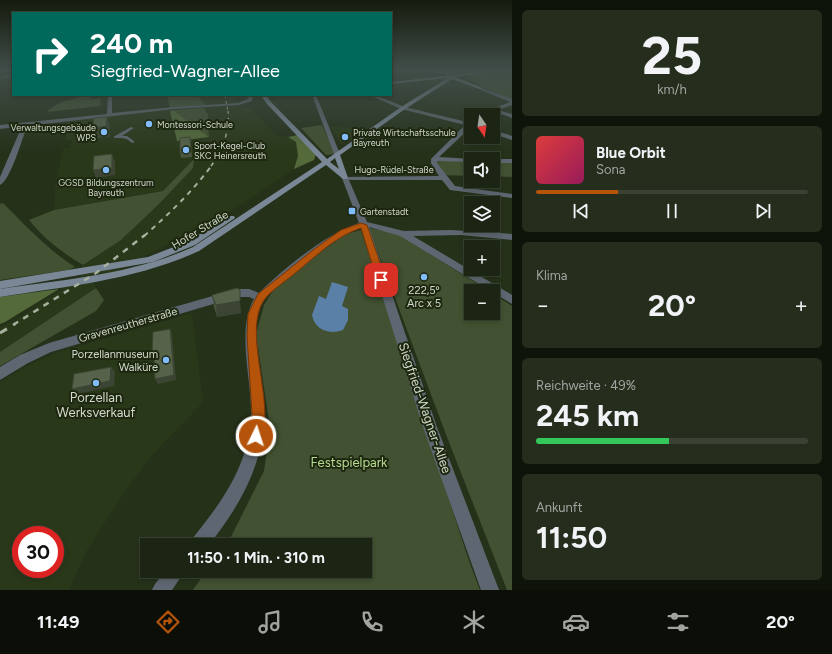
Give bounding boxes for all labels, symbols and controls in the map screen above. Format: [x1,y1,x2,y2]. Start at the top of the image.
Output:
text: 25 [642,25,702,87]
text: 240 m [90,26,173,60]
icon: right [24,28,76,80]
text: Siegfried-Wagner-Allee [90,60,280,82]
text: km/h [657,82,687,97]
north arrow [464,108,500,144]
map controls [464,108,500,320]
marker: Montessori-Schule [144,119,154,129]
place label: Montessori-Schule [157,119,233,130]
place label: Verwaltungsgebäude WPS [10,122,96,143]
marker: Verwaltungsgebäude WPS [99,127,109,137]
place label: Private Wirtschaftsschule Bayreuth [353,127,456,148]
marker: Private Wirtschaftsschule Bayreuth [340,132,350,142]
place label: Sport-Kegel-Club SKC Heinersreuth [194,140,266,161]
text: Blue Orbit [596,144,666,162]
marker: Sport-Kegel-Club SKC Heinersreuth [181,145,191,155]
button: sound [464,152,500,188]
text: Sona [596,162,625,177]
street label: Hugo-Rüdel-Straße [354,164,434,175]
marker: GGSD Bildungszentrum Bayreuth [101,165,111,175]
place label: GGSD Bildungszentrum Bayreuth [58,177,154,198]
button: layers [464,196,500,232]
icon: previous [570,200,592,222]
icon: pause [661,200,683,222]
icon: next [752,200,774,222]
marker: Gartenstadt [347,206,357,216]
place label: Gartenstadt [360,206,409,217]
street label: Hofer Straße [169,208,231,252]
button: + [464,240,500,276]
pin [364,263,398,297]
text: Klima [536,268,568,283]
icon: arrive [370,269,392,291]
marker: 222,5º Arc x 5 [419,272,429,282]
place label: 222,5º Arc x 5 [407,284,441,310]
button: − [464,284,500,320]
text: 20° [648,287,696,324]
text: − [536,292,550,319]
text: + [794,292,808,319]
street label: Gravenreutherstraße [77,305,179,345]
street label: Siegfried-Wagner-Allee [396,341,454,475]
place label: Porzellanmuseum Walküre [72,348,158,374]
marker: Porzellanmuseum Walküre [161,355,171,365]
marker: Porzellan Werksverkauf [91,378,101,388]
text: Reichweite · 49% [536,378,636,393]
place label: Porzellan Werksverkauf [57,390,136,420]
text: 245 km [536,397,639,434]
position arrow [235,415,277,457]
park label: Festspielpark [311,455,388,470]
text: Ankunft [536,500,583,515]
text: 11:50 [536,519,607,556]
speed limit sign: 30 [12,526,64,578]
text: 11:50 · 1 Min. · 310 m [187,549,325,567]
icon: directions [154,608,182,636]
icon: music [256,608,284,636]
icon: phone [358,608,386,636]
icon: climate [460,608,488,636]
icon: car [562,608,590,636]
icon: filters [664,608,692,636]
text: 11:49 [37,611,79,633]
text: 20° [766,611,795,633]

